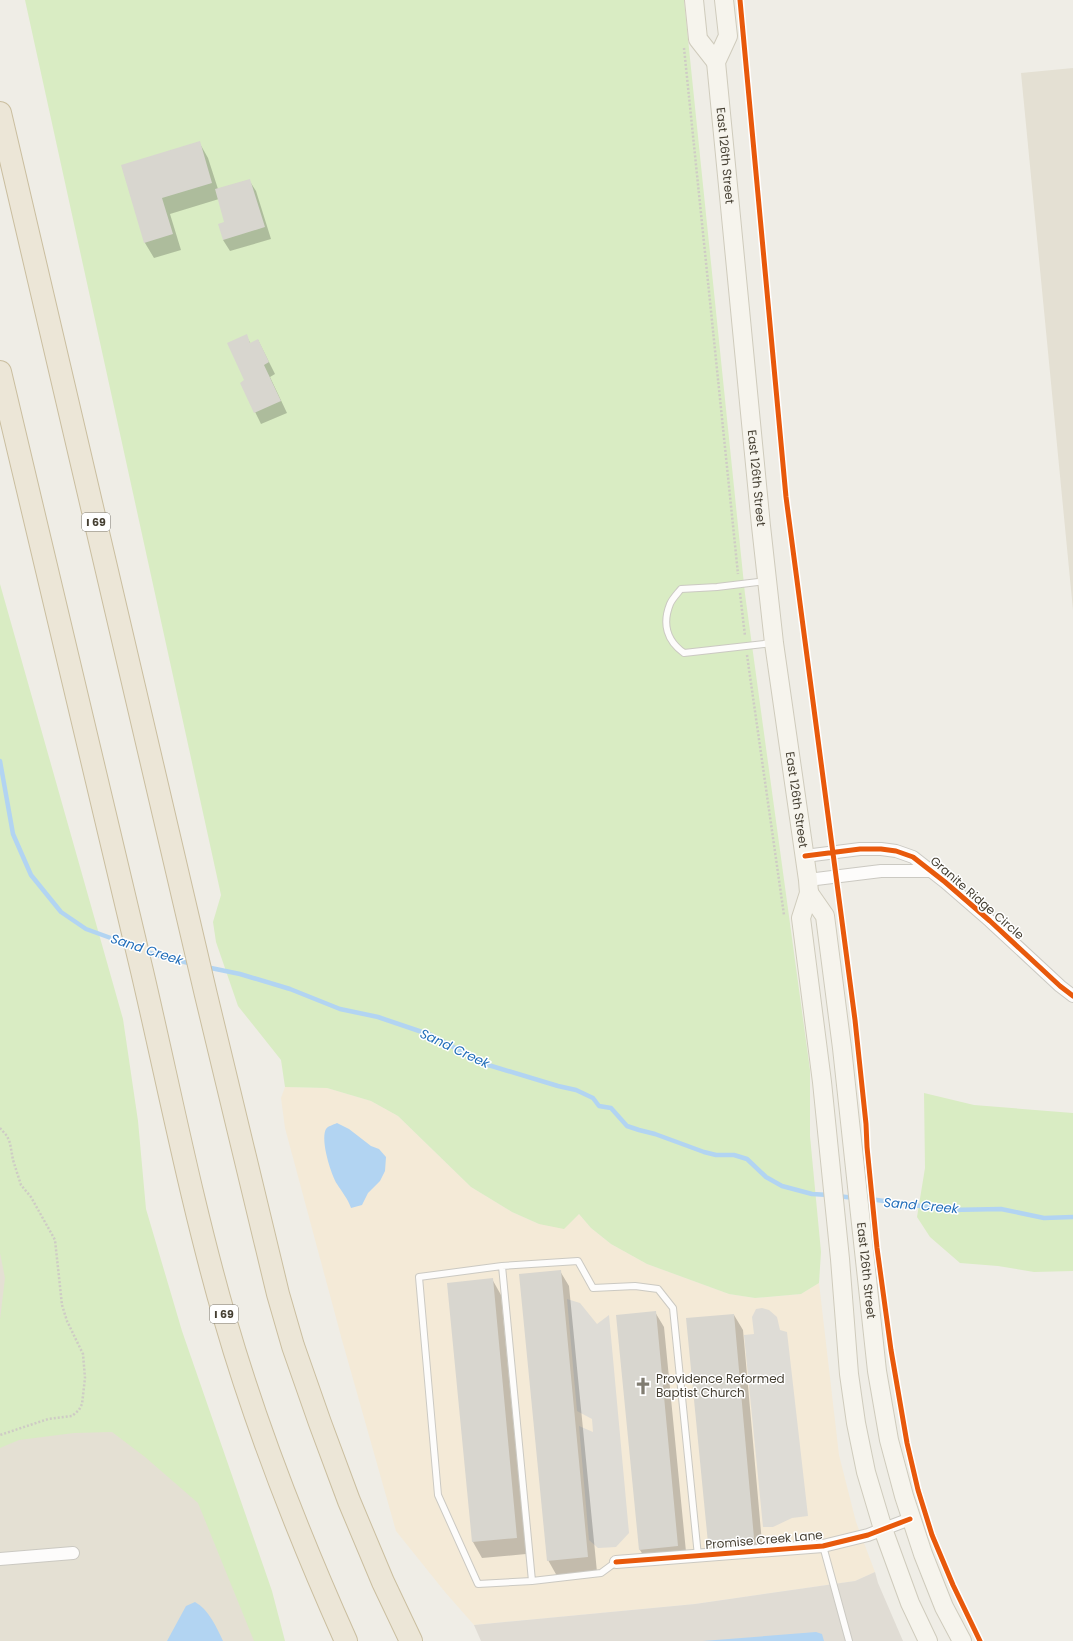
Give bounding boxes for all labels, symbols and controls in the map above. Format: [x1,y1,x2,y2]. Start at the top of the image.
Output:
street label: East 126th Street [712,107,739,205]
street label: East 126th Street [744,429,770,527]
road number: I 69 [82,513,110,531]
street label: East 126th Street [782,750,812,849]
street label: Granite Ridge Circle [927,852,1028,943]
water label: Sand Creek [108,929,187,971]
water label: Sand Creek [417,1024,494,1073]
water label: Sand Creek [883,1193,960,1218]
street label: East 126th Street [853,1221,880,1320]
road number: I 69 [210,1305,238,1323]
place label: Providence Reformed Baptist Church [656,1370,785,1401]
church icon: Providence Reformed Baptist Church [633,1376,653,1396]
street label: Promise Creek Lane [705,1526,823,1553]

